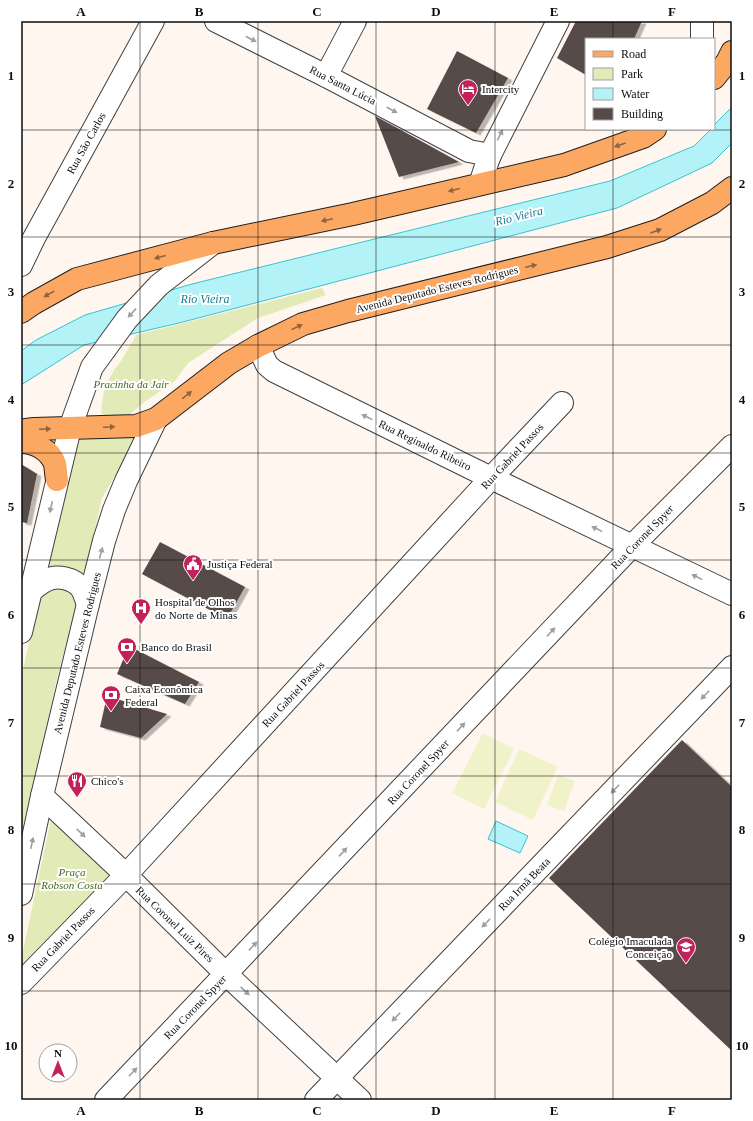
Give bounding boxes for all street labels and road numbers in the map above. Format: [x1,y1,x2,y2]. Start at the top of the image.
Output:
street label: Rua Santa Lúcia [308,63,378,107]
street label: Rua São Carlos [64,110,108,176]
street label: Avenida Deputado Esteves Rodrigues [355,263,519,315]
street label: Rua Reginaldo Ribeiro [377,417,474,473]
street label: Rua Gabriel Passos [478,421,546,491]
street label: Rua Coronel Spyer [608,502,676,571]
street label: Avenida Deputado Esteves Rodrigues [51,571,103,735]
street label: Rua Gabriel Passos [259,659,327,729]
street label: Rua Coronel Spyer [385,737,451,807]
street label: Rua Irmã Beata [496,855,552,913]
street label: Rua Coronel Luiz Pires [134,884,216,964]
street label: Rua Gabriel Passos [29,904,97,974]
street label: Rua Coronel Spyer [161,972,229,1041]

